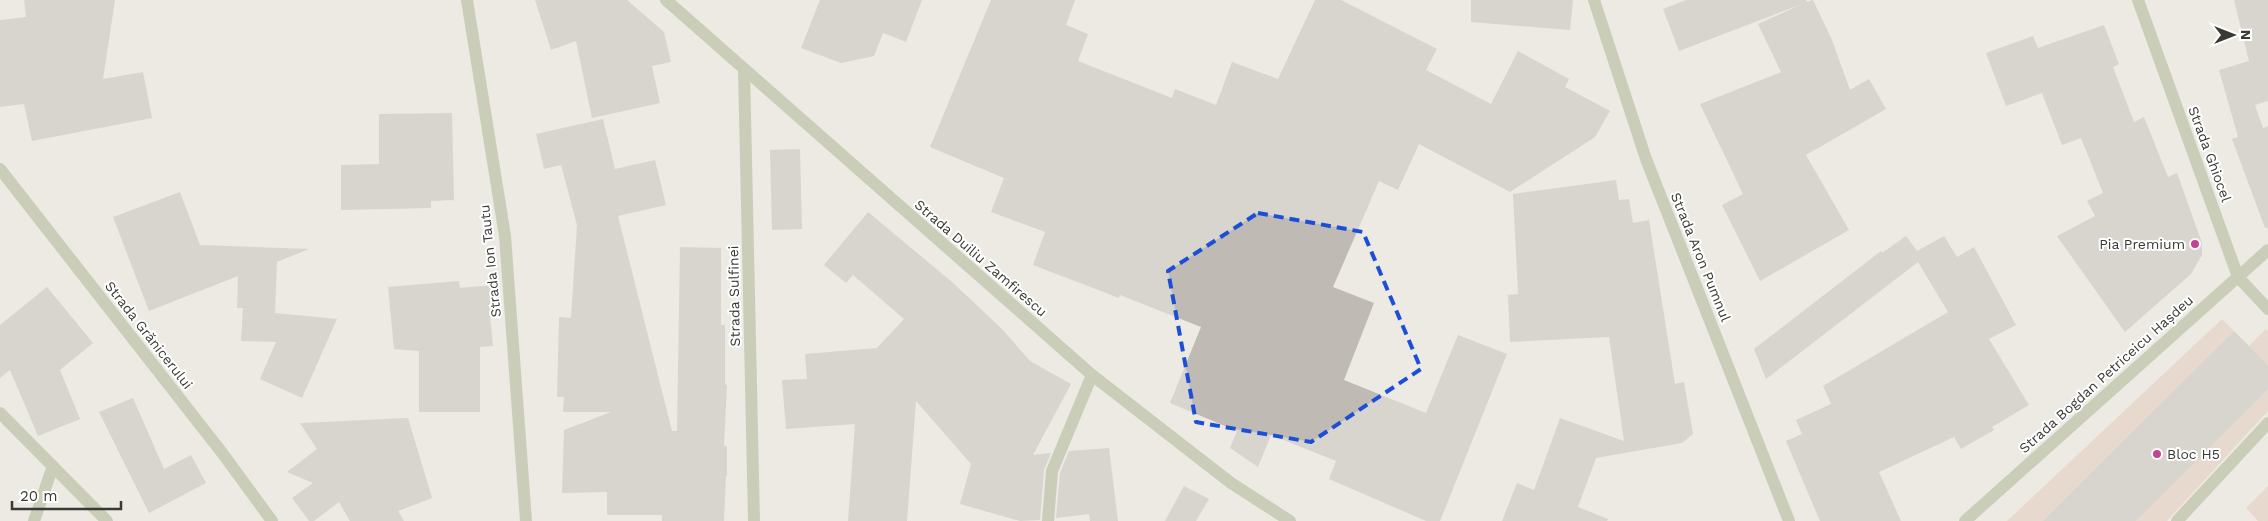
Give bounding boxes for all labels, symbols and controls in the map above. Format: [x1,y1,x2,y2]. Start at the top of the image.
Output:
north arrow [2208,10,2258,60]
text: N [2238,30,2254,40]
street label: Strada Ghiocel [2185,104,2235,205]
street label: Strada Aron Pumnul [1668,190,1734,324]
street label: Strada Duiliu Zamfirescu [912,196,1050,320]
street label: Strada Ion Tautu [476,204,504,318]
place label: Pia Premium [2099,236,2185,252]
marker: Pia Premium [2189,238,2201,250]
street label: Strada Sulfinei [725,245,743,347]
street label: Strada Grănicerului [102,278,196,392]
street label: Strada Bogdan Petriceicu Hașdeu [2016,292,2197,457]
place label: Bloc H5 [2167,446,2220,462]
marker: Bloc H5 [2151,448,2163,460]
scale bar [12,478,121,510]
text: 20 m [20,487,58,505]

